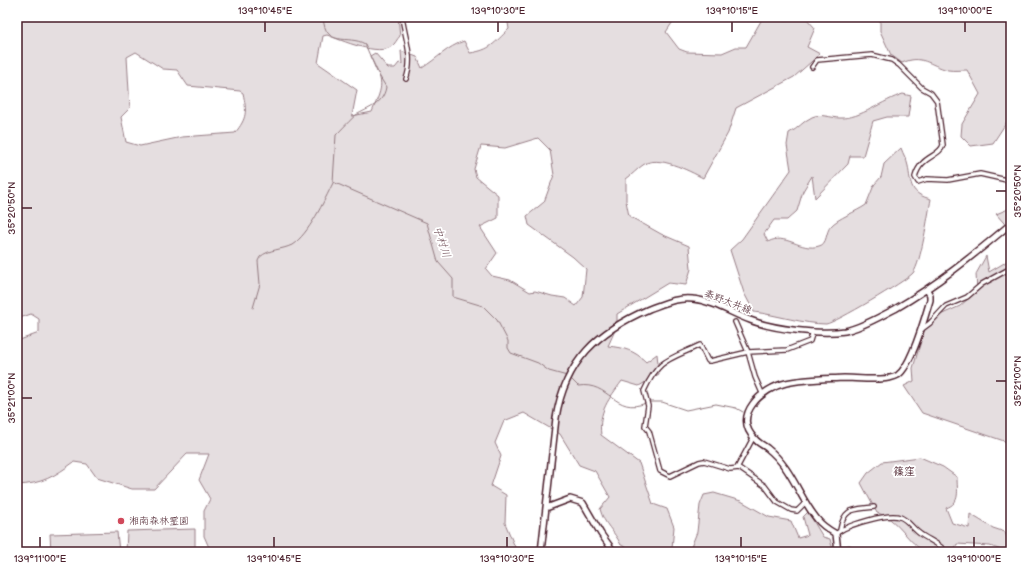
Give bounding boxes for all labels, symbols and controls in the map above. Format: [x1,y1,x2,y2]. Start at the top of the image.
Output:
text: 139°10'45"E [238,5,293,17]
text: 139°10'30"E [471,5,526,17]
text: 139°10'15"E [706,5,759,17]
text: 139°10'00"E [938,5,993,17]
text: 35°20'50"N [1012,164,1024,218]
text: 35°20'50"N [6,181,18,235]
water label: 中村川 [431,224,453,260]
street label: 秦野大井線 [703,287,753,317]
text: 35°21'00"N [1012,355,1024,407]
text: 35°21'00"N [6,372,18,424]
district label: 篠窪 [893,465,915,478]
place label: 湘南森林霊園 [129,515,189,527]
marker: 湘南森林霊園 [116,516,126,526]
text: 139°11'00"E [14,553,67,565]
text: 139°10'45"E [247,553,302,565]
text: 139°10'30"E [480,553,535,565]
text: 139°10'15"E [715,553,768,565]
text: 139°10'00"E [947,553,1002,565]

